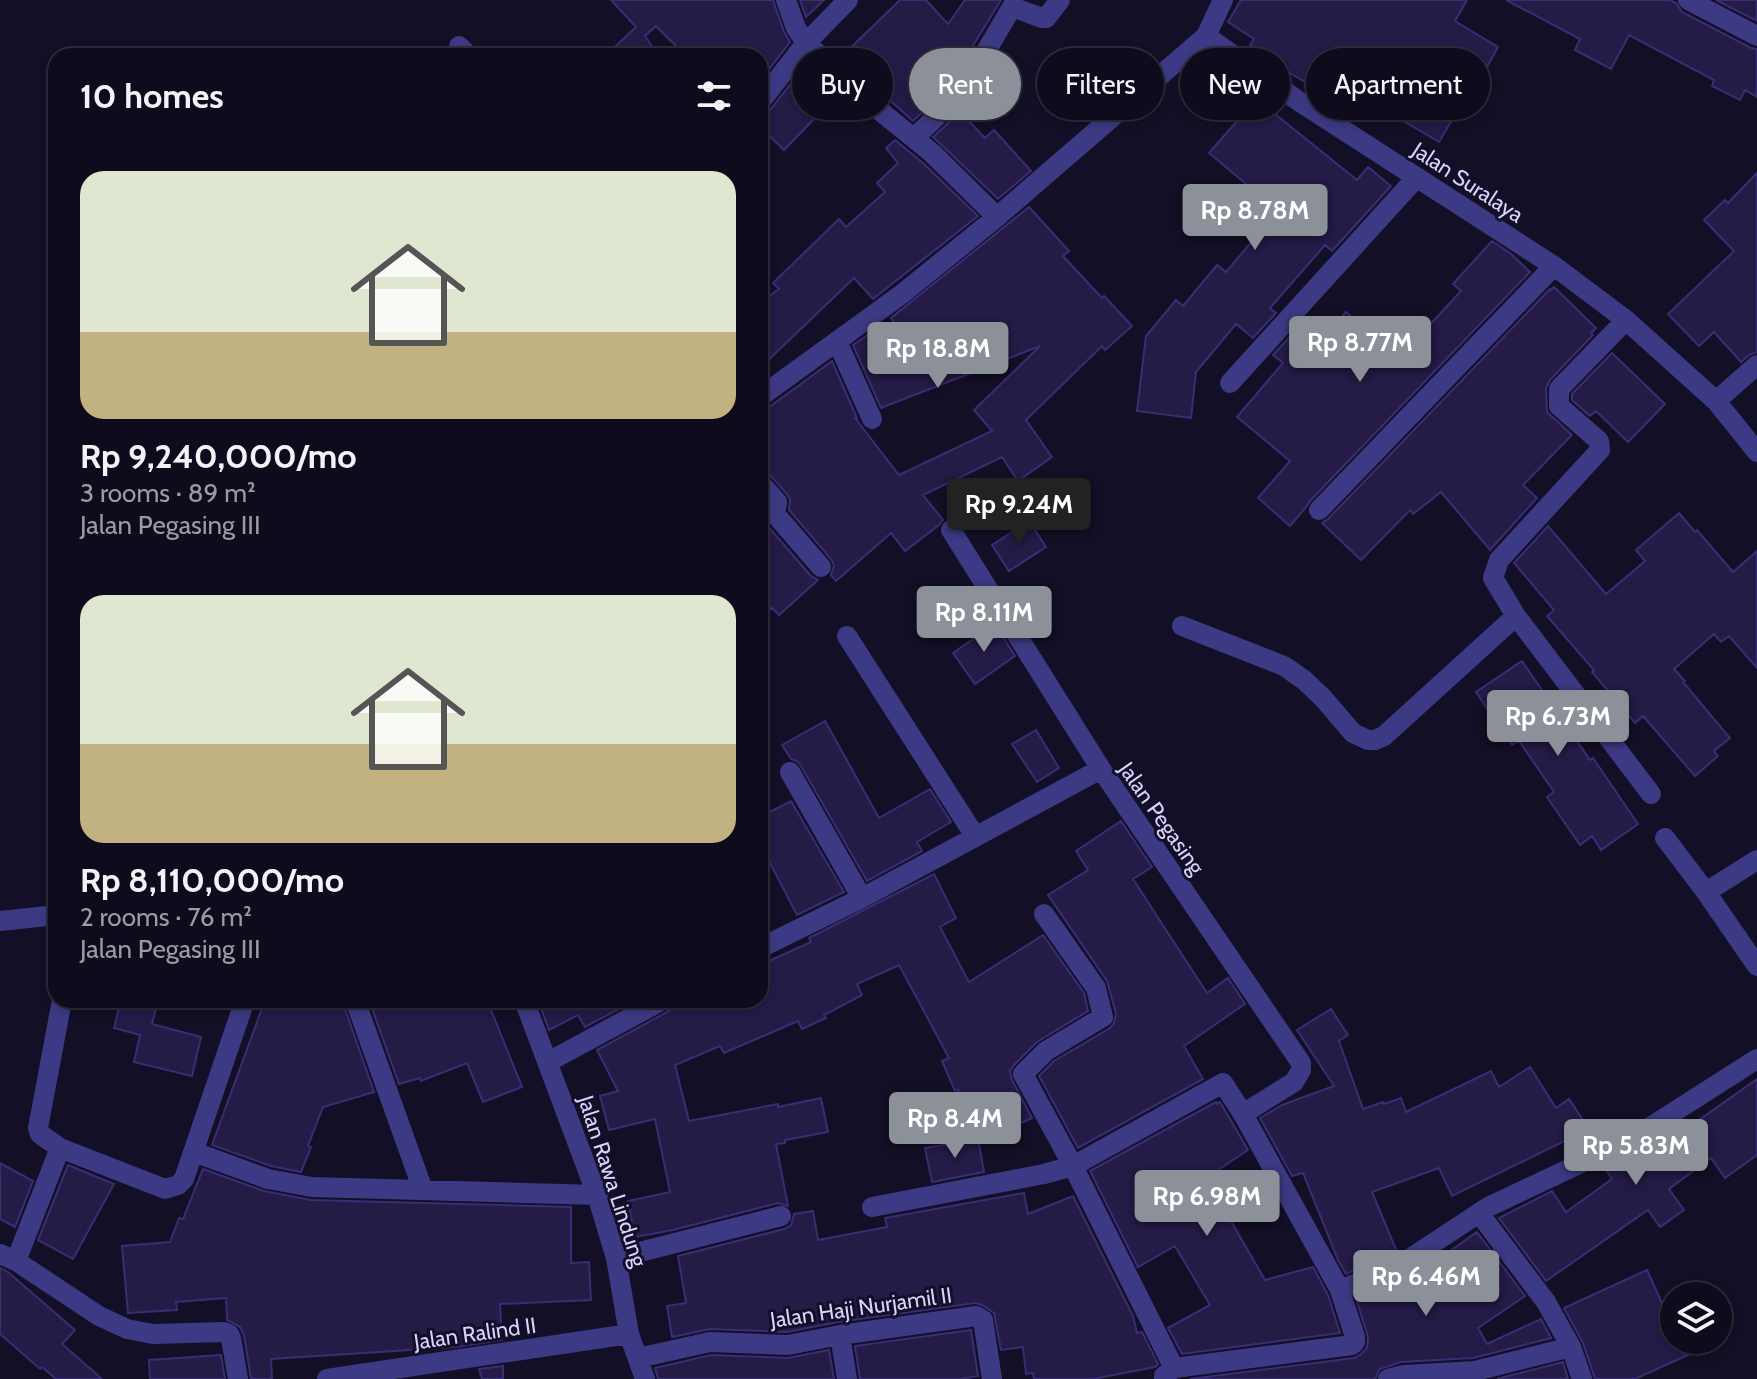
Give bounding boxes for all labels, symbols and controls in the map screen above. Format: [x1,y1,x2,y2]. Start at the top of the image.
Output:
chip: Buy [792,48,893,120]
chip: Rent [909,48,1021,120]
chip: Filters [1037,48,1164,120]
chip: New [1180,48,1290,120]
chip: Apartment [1306,48,1490,120]
icon: filters [692,74,736,118]
text: 10 homes [80,75,224,117]
street label: Jalan Suralaya [1406,136,1529,229]
pin: Rp 8.78M [1172,184,1338,252]
text: Rp 8.78M [1201,194,1309,226]
icon: home [336,223,480,367]
pin: Rp 8.77M [1277,316,1443,384]
pin: Rp 18.8M [855,322,1021,390]
text: Rp 8.77M [1307,326,1413,358]
text: Rp 18.8M [885,332,991,364]
text: Rp 9,240,000/mo [80,435,357,477]
text: 3 rooms · 89 m² [80,477,256,509]
pin: Rp 9.24M [936,478,1102,546]
text: Rp 9.24M [965,488,1073,520]
text: Jalan Pegasing III [80,509,261,541]
pin: Rp 8.11M [901,586,1067,654]
text: Rp 8.11M [935,596,1033,628]
icon: home [336,647,480,791]
pin: Rp 6.73M [1475,690,1641,758]
text: Rp 6.73M [1505,700,1611,732]
street label: Jalan Pegasing [1112,756,1211,881]
text: Rp 8,110,000/mo [80,859,344,901]
text: 2 rooms · 76 m² [80,901,252,933]
text: Jalan Pegasing III [80,933,261,965]
street label: Jalan Rawa Lindung [572,1091,653,1271]
pin: Rp 8.4M [881,1092,1029,1160]
text: Rp 8.4M [907,1102,1003,1134]
pin: Rp 5.83M [1553,1119,1719,1187]
text: Rp 5.83M [1582,1129,1690,1161]
pin: Rp 6.98M [1124,1170,1290,1238]
text: Rp 6.98M [1153,1180,1261,1212]
pin: Rp 6.46M [1343,1250,1509,1318]
text: Rp 6.46M [1371,1260,1481,1292]
street label: Jalan Haji Nurjamil II [767,1281,954,1334]
map controls [1660,1282,1732,1354]
button: layers [1660,1282,1732,1354]
street label: Jalan Ralind II [411,1312,538,1356]

